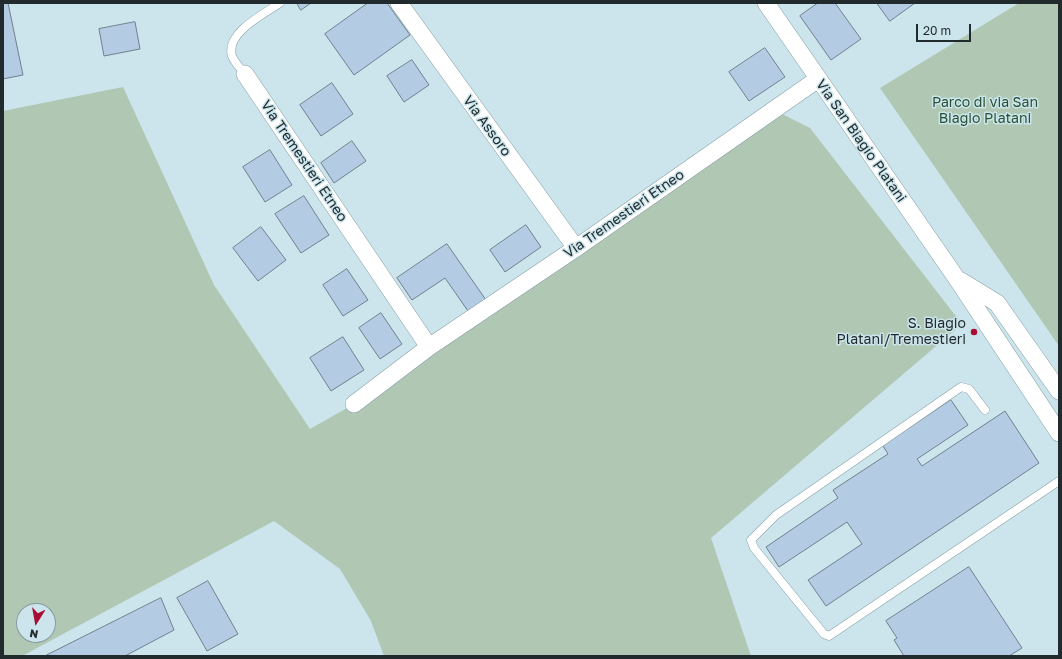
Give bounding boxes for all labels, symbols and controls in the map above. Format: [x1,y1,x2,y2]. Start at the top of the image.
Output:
scale bar [918,16,973,42]
text: 20 m [923,23,951,38]
street label: Via San Biagio Platani [812,76,910,206]
street label: Via Assoro [459,92,515,160]
park label: Parco di via San Biagio Platani [932,95,1038,128]
street label: Via Tremestieri Etneo [257,97,351,225]
street label: Via Tremestieri Etneo [561,166,687,262]
place label: S. Biagio Platani/Tremestieri [837,316,966,348]
marker: S. Biagio Platani/Tremestieri [969,327,979,337]
north arrow [16,603,56,643]
text: N [28,627,39,641]

